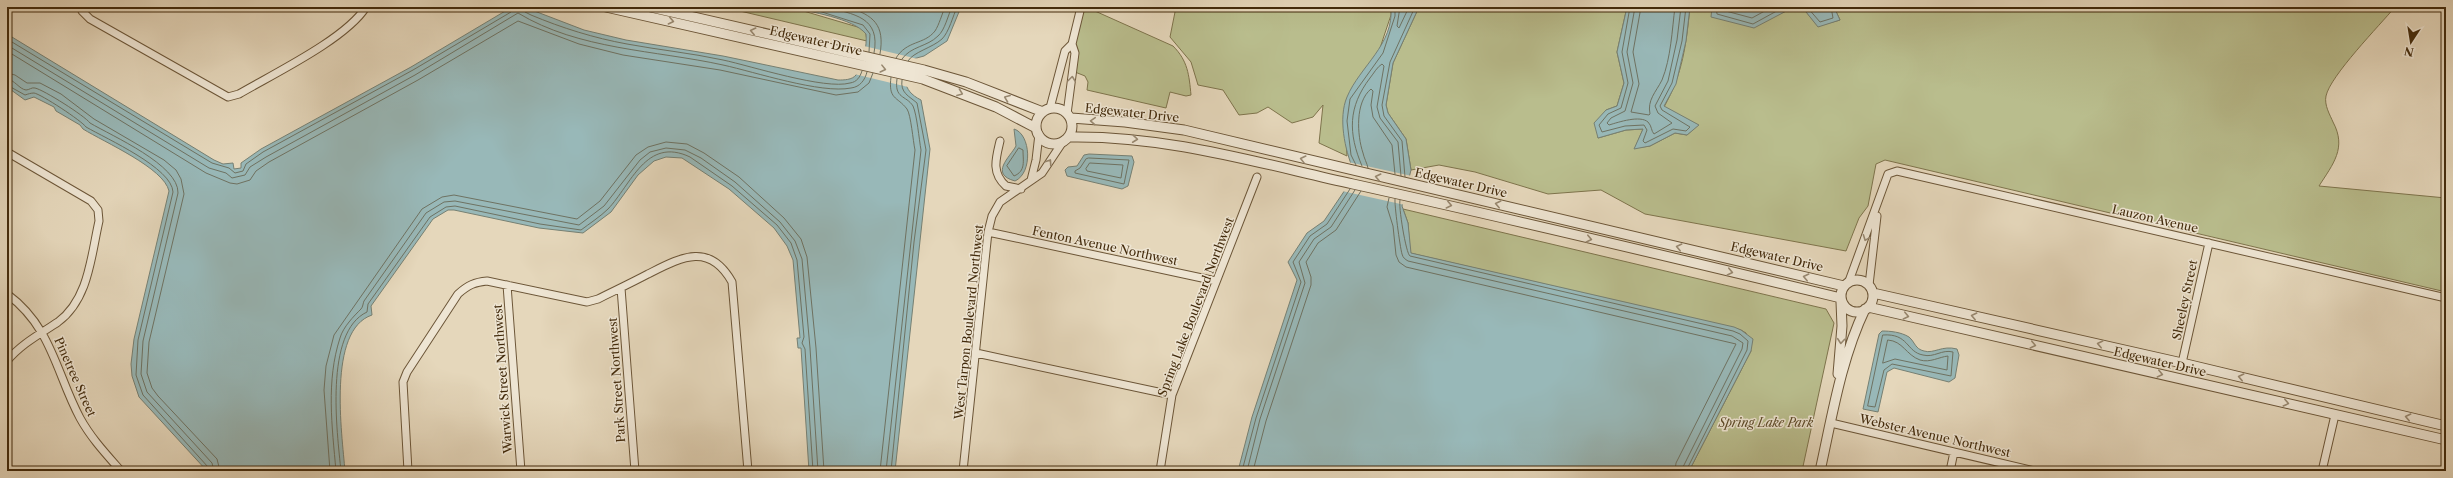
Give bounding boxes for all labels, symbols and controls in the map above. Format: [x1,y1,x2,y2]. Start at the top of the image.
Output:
one-way arrow [668,17,675,25]
north arrow [2391,22,2431,62]
street label: Edgewater Drive [768,23,864,59]
one-way arrow [750,27,757,36]
text: N [2402,44,2415,60]
one-way arrow [879,64,886,73]
one-way arrow [1067,76,1076,82]
one-way arrow [956,88,963,96]
one-way arrow [1003,95,1010,103]
street label: Edgewater Drive [1084,100,1180,125]
one-way arrow [1090,116,1096,125]
one-way arrow [1132,134,1138,143]
one-way arrow [1300,155,1307,164]
one-way arrow [1044,159,1052,166]
street label: Edgewater Drive [1413,165,1509,201]
one-way arrow [1374,173,1381,181]
one-way arrow [1446,201,1452,209]
one-way arrow [1495,201,1502,209]
street label: Lauzon Avenue [2111,201,2200,236]
street label: Spring Lake Boulevard Northwest [1154,214,1237,399]
street label: West Tarpon Boulevard Northwest [951,223,986,421]
street label: Fenton Avenue Northwest [1031,223,1180,268]
one-way arrow [1586,234,1593,242]
one-way arrow [1862,235,1870,242]
street label: Edgewater Drive [1729,239,1825,275]
one-way arrow [1676,243,1683,251]
street label: Sheeley Street [2169,258,2200,341]
one-way arrow [1726,267,1733,276]
one-way arrow [1803,273,1809,281]
street label: Warwick Street Northwest [490,303,515,455]
one-way arrow [1903,311,1909,319]
one-way arrow [1970,312,1977,320]
street label: Park Street Northwest [605,316,628,443]
street label: Pinetree Street [51,335,100,420]
one-way arrow [1837,338,1846,344]
one-way arrow [2030,340,2036,348]
one-way arrow [2097,341,2104,349]
street label: Edgewater Drive [2112,344,2208,380]
one-way arrow [2156,369,2163,377]
one-way arrow [2238,373,2244,381]
one-way arrow [2283,399,2289,407]
street label: Webster Avenue Northwest [1857,411,2013,460]
one-way arrow [2405,413,2411,421]
park label: Spring Lake Park [1718,415,1814,430]

